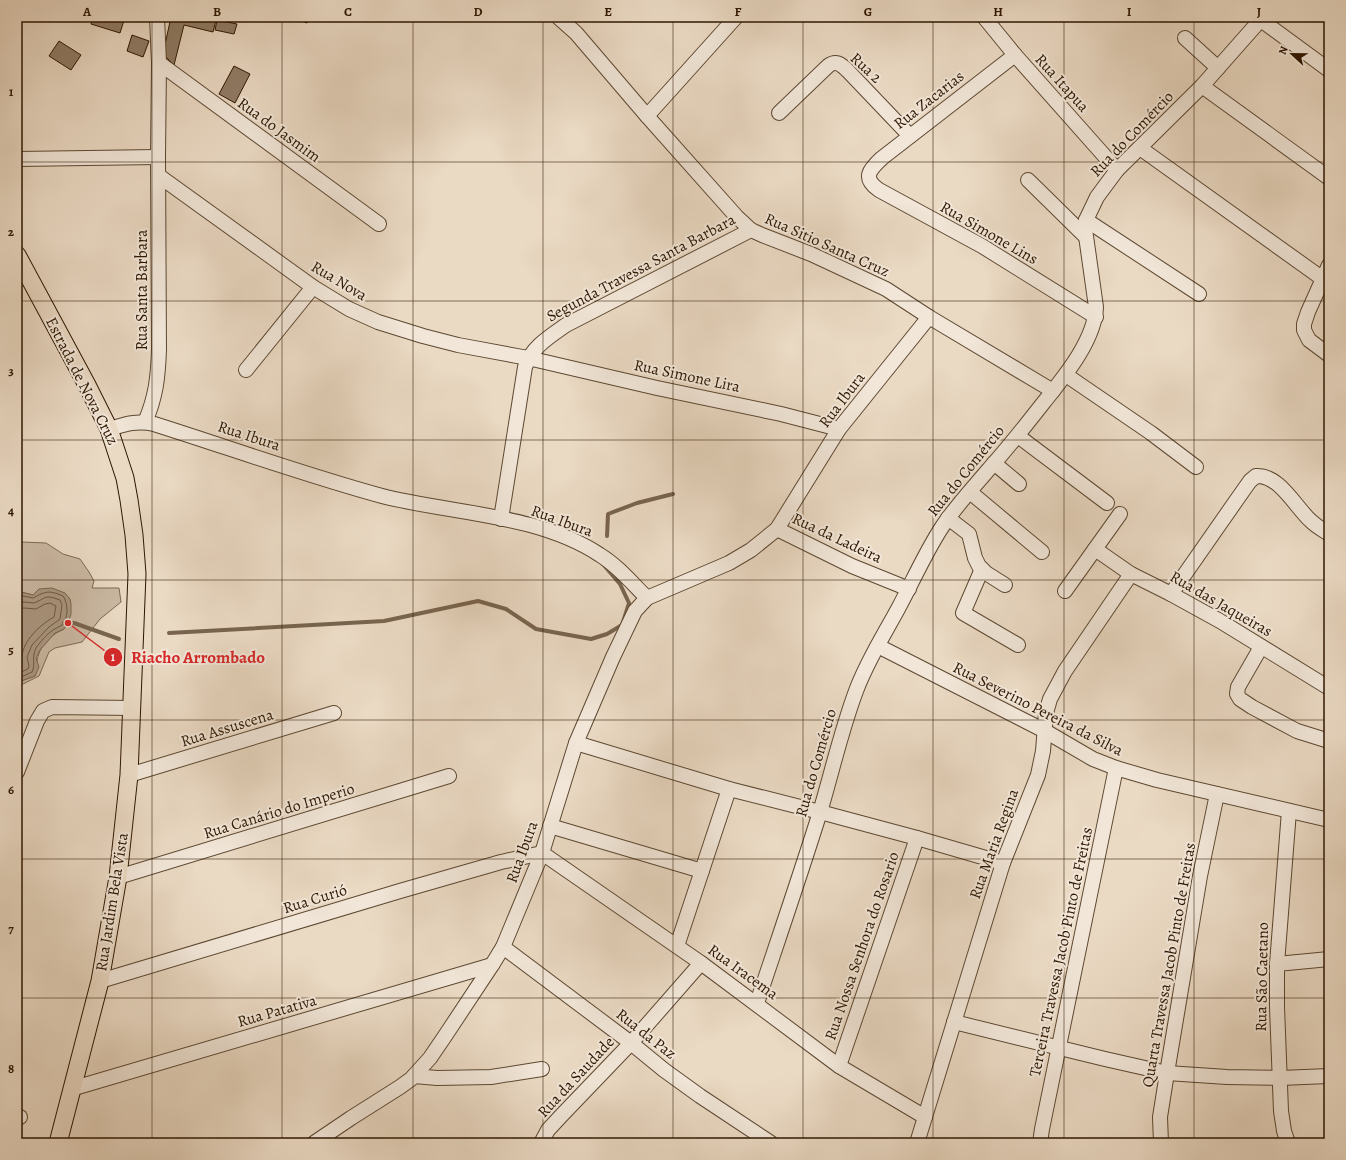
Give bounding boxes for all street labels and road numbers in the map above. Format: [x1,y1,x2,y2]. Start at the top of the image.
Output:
street label: Rua 2 [845,48,887,89]
street label: Rua Itapua [1030,49,1095,117]
street label: Rua Zacarias [889,66,969,134]
street label: Rua do Comércio [1085,86,1179,182]
street label: Rua do Jasmim [233,92,325,168]
street label: Rua Simone Lins [936,196,1042,270]
street label: Segunda Travessa Santa Barbara [543,208,740,327]
street label: Rua Sitio Santa Cruz [761,208,893,282]
street label: Rua Santa Barbara [131,229,153,351]
street label: Rua Nova [307,256,372,307]
street label: Estrada de Nova Cruz [40,313,124,449]
street label: Rua Simone Lira [632,354,743,398]
street label: Rua Ibura [814,367,871,432]
street label: Rua Ibura [215,416,284,457]
street label: Rua do Comércio [922,421,1010,521]
street label: Rua Ibura [528,500,597,543]
street label: Rua da Ladeira [788,508,886,569]
street label: Rua das Jaqueiras [1166,566,1276,642]
street label: Rua Severino Pereira da Silva [949,656,1127,762]
street label: Rua Assuscena [178,703,277,753]
street label: Rua do Comércio [790,706,842,820]
street label: Rua Canário do Imperio [201,778,357,844]
street label: Rua Maria Regina [964,785,1024,902]
street label: Rua Ibura [501,817,544,886]
street label: Terceira Travessa Jacob Pinto de Freitas [1024,825,1098,1079]
street label: Rua Jardim Bela Vista [90,830,134,973]
street label: Quarta Travessa Jacob Pinto de Freitas [1137,841,1201,1089]
street label: Rua Nossa Senhora do Rosario [819,849,905,1043]
street label: Rua Curió [280,879,350,919]
street label: Rua São Caetano [1250,922,1274,1032]
street label: Rua Iracema [703,939,783,1005]
street label: Rua Patativa [235,989,320,1033]
street label: Rua da Paz [611,1003,681,1065]
street label: Rua da Saudade [533,1032,619,1122]

